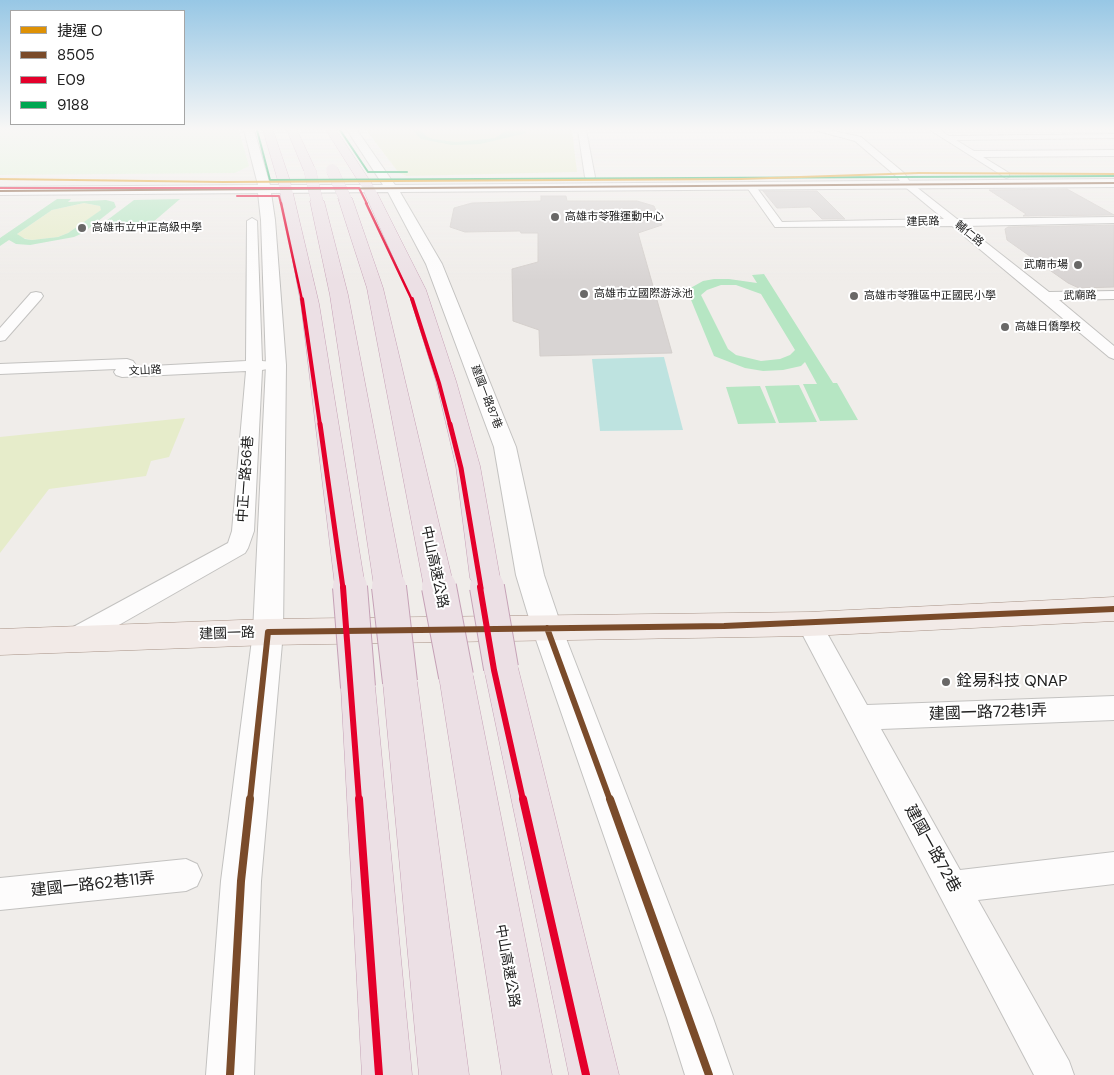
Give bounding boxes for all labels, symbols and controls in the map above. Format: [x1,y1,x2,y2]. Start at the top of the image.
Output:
legend [10,10,185,125]
text: 捷運 O [57,21,103,41]
text: 8505 [57,45,95,65]
text: E09 [57,70,85,90]
text: 9188 [57,95,89,115]
place label: 高雄市苓雅運動中心 [565,210,664,224]
marker: 高雄市苓雅運動中心 [549,211,561,223]
street label: 建民路 [906,215,940,229]
street label: 輔仁路 [952,218,986,250]
place label: 高雄市立中正高級中學 [92,221,202,235]
marker: 高雄市立中正高級中學 [76,222,88,234]
place label: 武廟市場 [1024,258,1068,272]
marker: 武廟市場 [1072,259,1084,271]
place label: 高雄市立國際游泳池 [594,287,693,301]
marker: 高雄市立國際游泳池 [578,288,590,300]
place label: 高雄市苓雅區中正國民小學 [864,289,996,303]
street label: 武廟路 [1063,289,1097,303]
marker: 高雄市苓雅區中正國民小學 [848,290,860,302]
place label: 高雄日僑學校 [1015,320,1081,334]
marker: 高雄日僑學校 [999,321,1011,333]
street label: 建國一路87巷 [468,363,504,431]
street label: 文山路 [128,364,162,378]
street label: 中正一路56巷 [235,435,257,523]
street label: 中山高速公路 [417,524,451,610]
street label: 建國一路 [199,625,255,643]
place label: 銓易科技 QNAP [956,672,1068,692]
marker: 銓易科技 QNAP [940,676,952,688]
street label: 建國一路72巷1弄 [929,701,1047,725]
street label: 建國一路72巷 [900,802,964,896]
street label: 建國一路62巷11弄 [30,869,156,901]
street label: 中山高速公路 [491,923,523,1009]

